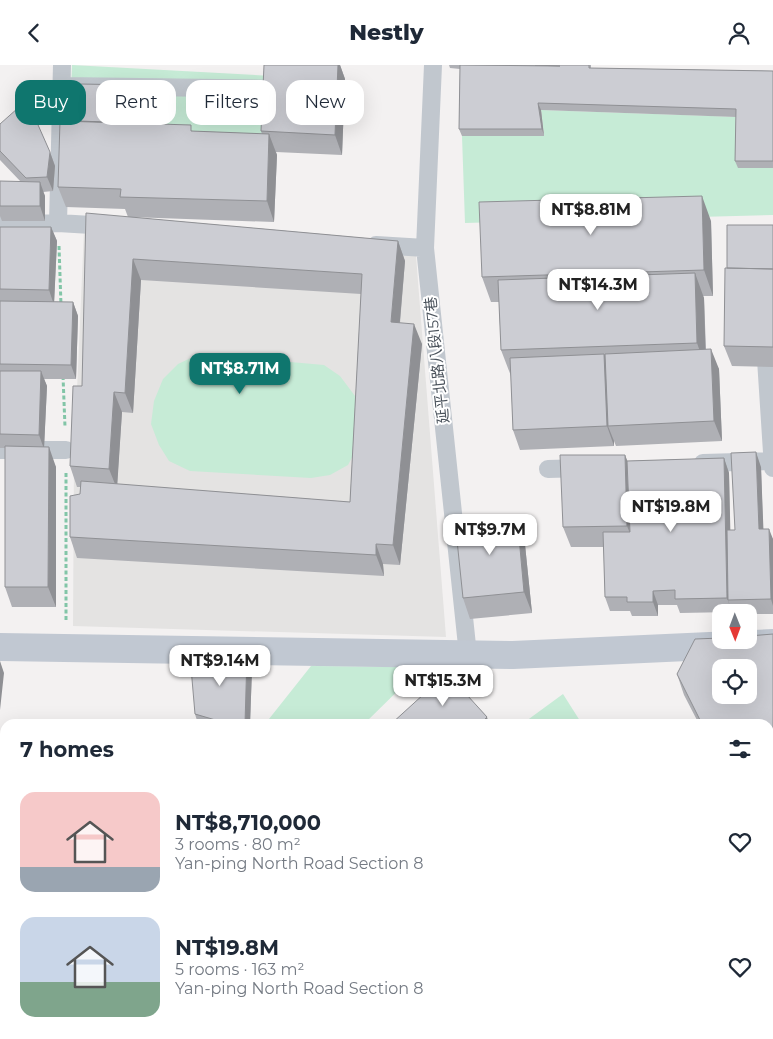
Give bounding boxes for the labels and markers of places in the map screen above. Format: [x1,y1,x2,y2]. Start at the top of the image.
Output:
pin: NT$8.81M [539,193,643,236]
pin: NT$14.3M [546,269,650,311]
pin: NT$8.71M [188,353,292,395]
pin: NT$19.8M [619,491,723,533]
pin: NT$9.7M [444,513,536,556]
pin: NT$9.14M [168,645,272,687]
pin: NT$15.3M [391,665,495,707]

